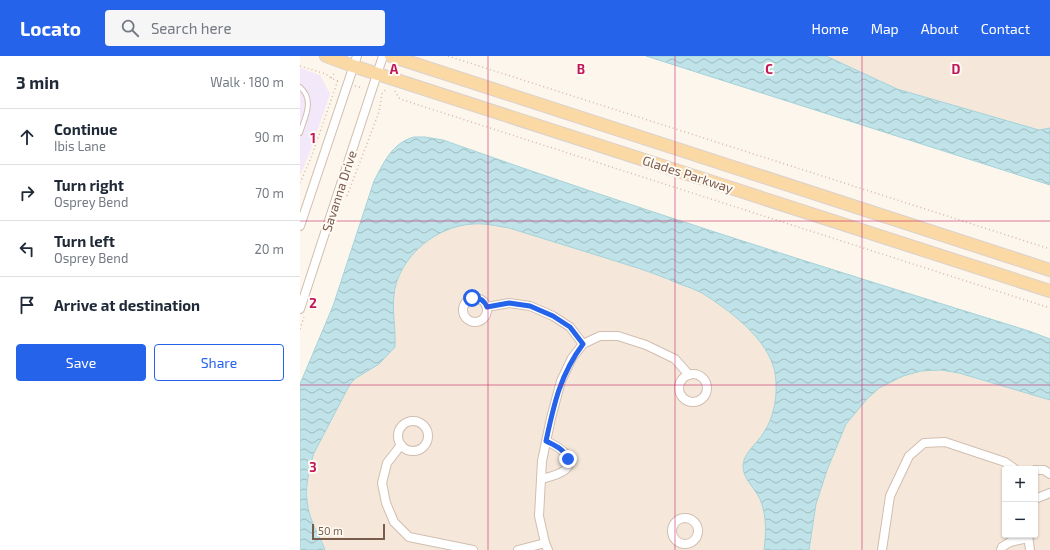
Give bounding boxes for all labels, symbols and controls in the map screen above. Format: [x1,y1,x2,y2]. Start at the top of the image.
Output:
search box [105,10,385,46]
text: Locato [20,17,81,40]
icon: search [119,17,141,39]
text: Search here [151,19,231,37]
text: Home [812,20,849,37]
text: Map [871,20,899,37]
text: About [921,20,959,37]
text: Contact [981,20,1030,37]
text: A [390,61,399,77]
text: B [577,61,585,77]
text: C [765,61,773,77]
text: D [952,61,961,77]
text: 3 min [16,72,59,92]
text: Walk · 180 m [210,74,284,90]
text: Continue [54,120,117,138]
icon: ahead [16,126,38,148]
text: 90 m [254,129,284,145]
text: 1 [310,130,316,146]
text: Ibis Lane [54,138,106,154]
street label: Savanna Drive [318,148,360,234]
street label: Glades Parkway [641,152,735,196]
text: Turn right [54,176,124,194]
icon: right [16,182,38,204]
text: 70 m [255,185,284,201]
text: Osprey Bend [54,194,128,210]
text: Turn left [54,232,115,250]
icon: left [16,238,38,260]
text: 20 m [255,241,284,257]
text: Osprey Bend [54,250,128,266]
route start [463,289,481,307]
icon: arrive [16,294,38,316]
text: 2 [309,295,317,311]
text: Arrive at destination [54,296,200,314]
button: Save [16,344,146,381]
button: Share [154,344,284,381]
route end [559,450,577,468]
text: 3 [309,459,317,475]
map controls [1002,466,1038,538]
button: + [1002,466,1038,502]
button: − [1002,502,1038,538]
scale bar [312,522,385,541]
text: 50 m [318,524,343,537]

